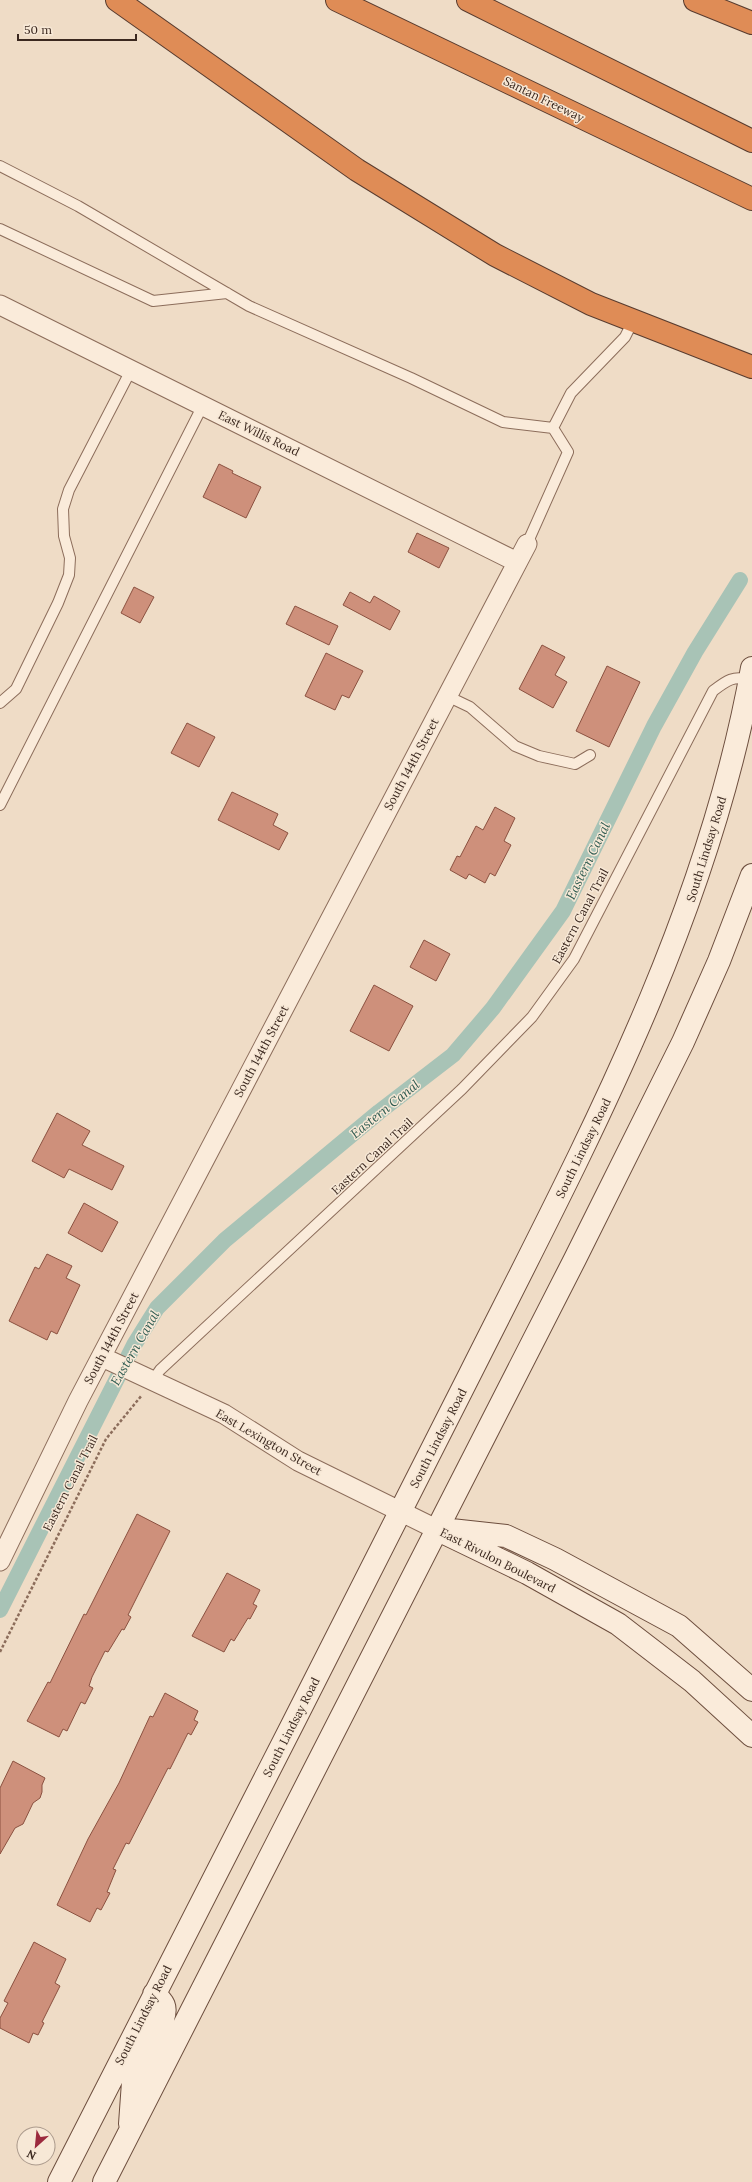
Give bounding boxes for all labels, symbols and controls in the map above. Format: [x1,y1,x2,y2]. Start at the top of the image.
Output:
scale bar [18,16,136,42]
text: 50 m [24,22,52,37]
street label: Santan Freeway [501,73,587,125]
street label: East Willis Road [216,407,302,459]
street label: South 144th Street [380,715,442,813]
street label: South Lindsay Road [683,794,729,904]
water label: Eastern Canal [562,819,614,902]
street label: Eastern Canal Trail [549,866,611,966]
street label: South 144th Street [230,1002,292,1100]
water label: Eastern Canal [347,1076,423,1142]
street label: South Lindsay Road [552,1095,614,1201]
street label: Eastern Canal Trail [328,1114,416,1198]
street label: South 144th Street [80,1289,142,1387]
water label: Eastern Canal [107,1307,163,1389]
street label: South Lindsay Road [406,1386,470,1490]
street label: East Lexington Street [213,1405,325,1479]
street label: Eastern Canal Trail [39,1432,101,1534]
street label: East Rivulon Boulevard [438,1524,558,1596]
street label: South Lindsay Road [259,1675,323,1779]
street label: South Lindsay Road [111,1963,175,2067]
north arrow [16,2126,56,2166]
text: N [24,2147,38,2163]

